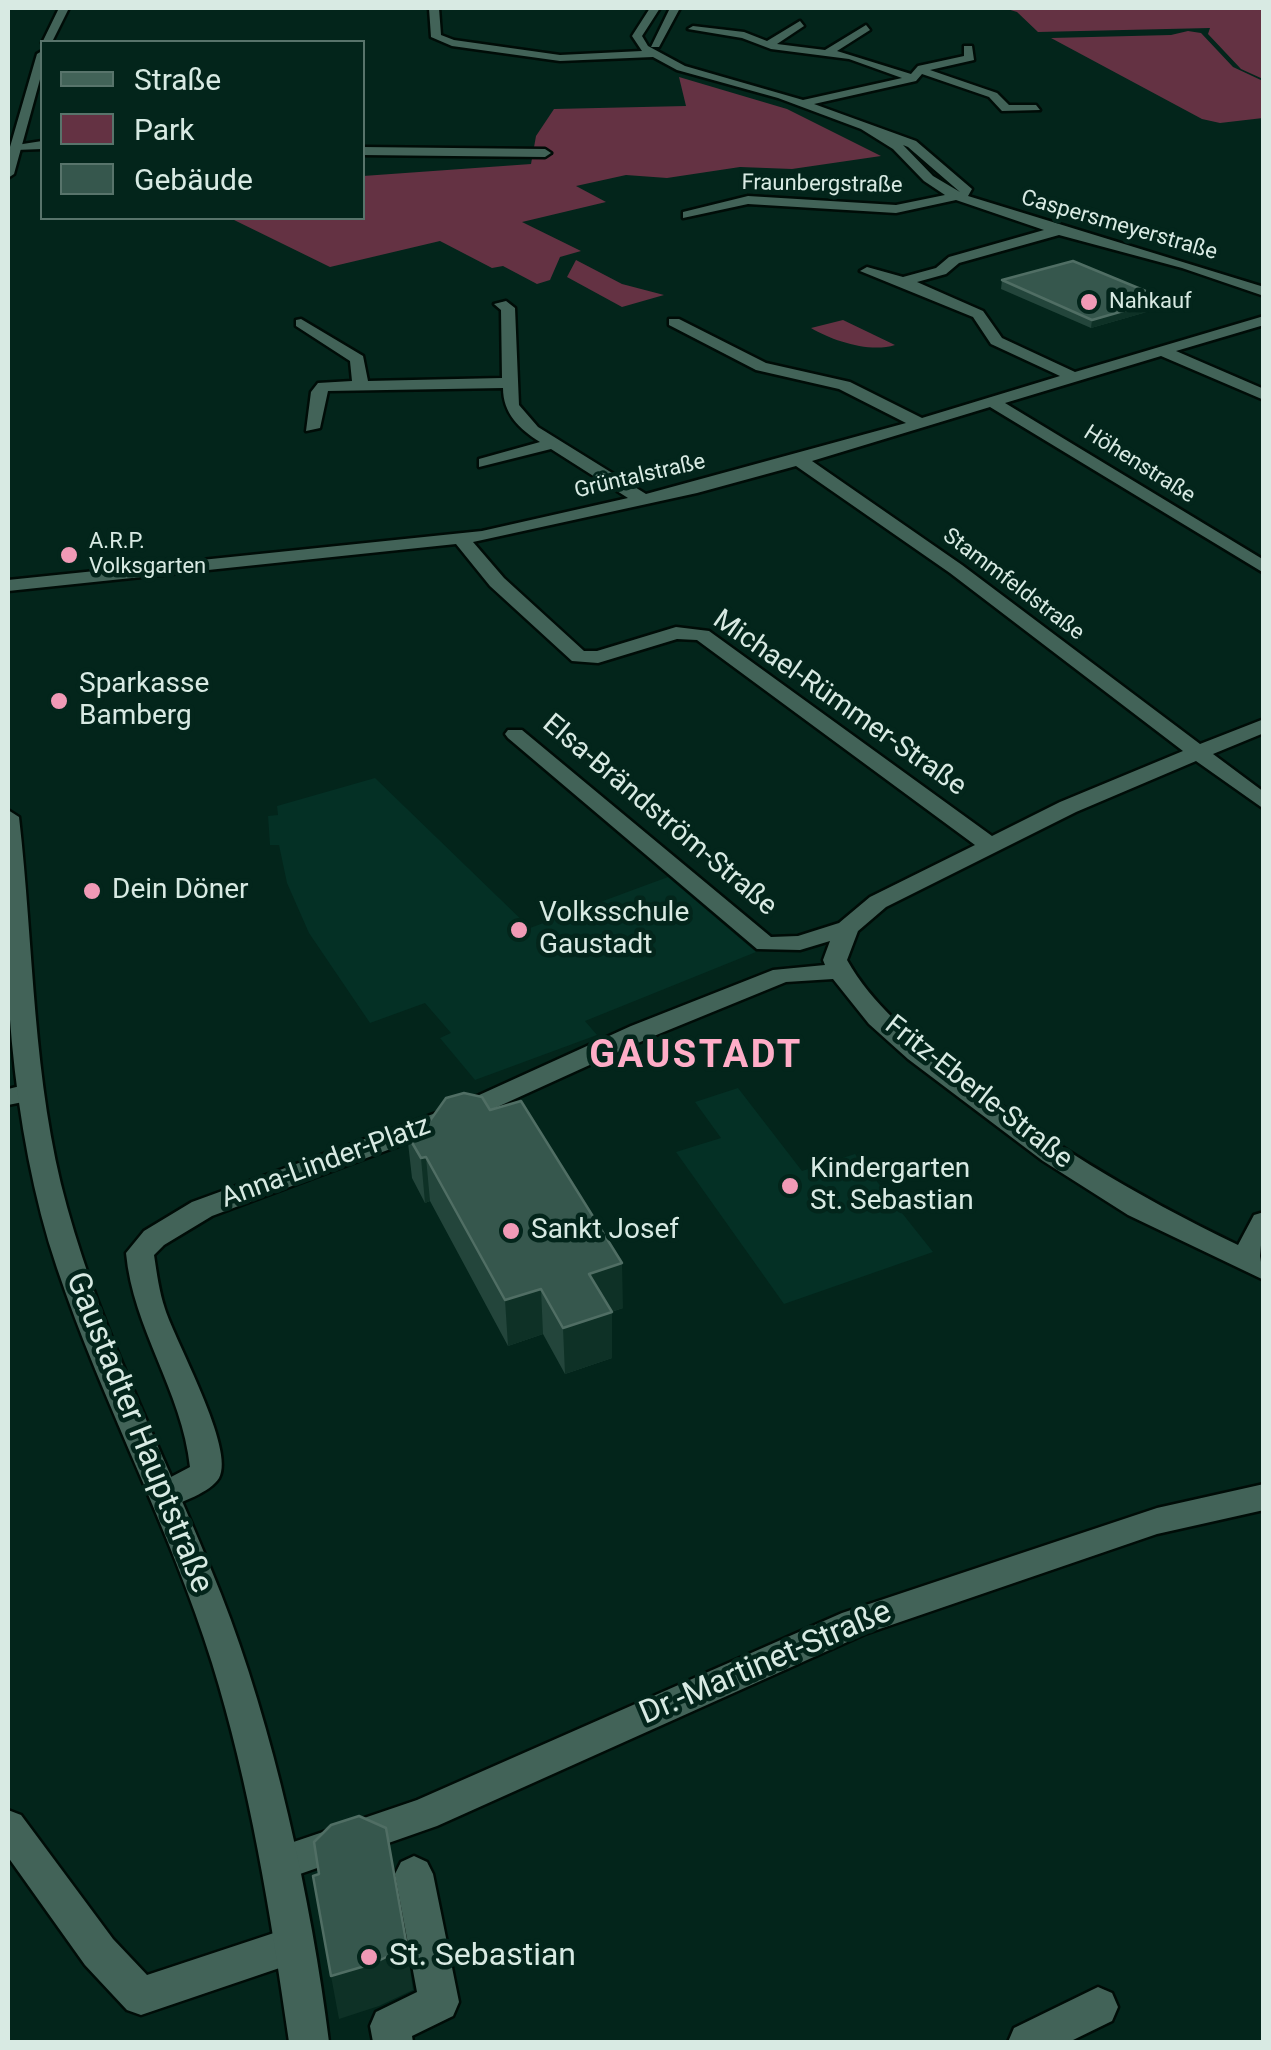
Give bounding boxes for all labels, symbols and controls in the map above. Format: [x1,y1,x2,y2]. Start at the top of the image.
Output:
legend [40,40,365,220]
text: Straße [134,62,221,97]
text: Park [134,112,194,147]
text: Gebäude [134,162,253,197]
street label: Fraunbergstraße [741,170,903,200]
street label: Caspersmeyerstraße [1018,185,1220,267]
place label: Nahkauf [1109,289,1192,315]
marker: Nahkauf [1078,291,1100,313]
street label: Höhenstraße [1078,420,1200,510]
street label: Grüntalstraße [572,449,708,505]
street label: Stammfeldstraße [937,523,1089,647]
place label: A.R.P. Volksgarten [89,529,206,580]
marker: A.R.P. Volksgarten [58,544,80,566]
street label: Michael-Rümmer-Straße [706,604,972,804]
place label: Sparkasse Bamberg [79,668,209,734]
marker: Sparkasse Bamberg [48,690,70,712]
street label: Elsa-Brändström-Straße [535,708,783,924]
place label: Dein Döner [112,874,249,908]
marker: Dein Döner [81,880,103,902]
place label: Volksschule Gaustadt [539,897,689,963]
marker: Volksschule Gaustadt [508,919,530,941]
street label: Fritz-Eberle-Straße [877,1009,1079,1177]
district label: GAUSTADT [589,1034,803,1080]
street label: Anna-Linder-Platz [217,1110,435,1216]
place label: Kindergarten St. Sebastian [810,1153,974,1219]
marker: Kindergarten St. Sebastian [779,1175,801,1197]
place label: Sankt Josef [531,1214,679,1248]
marker: Sankt Josef [500,1220,522,1242]
street label: Gaustadter Hauptstraße [56,1267,220,1599]
street label: Dr.-Martinet-Straße [634,1594,898,1734]
place label: St. Sebastian [389,1938,576,1976]
marker: St. Sebastian [358,1946,380,1968]

